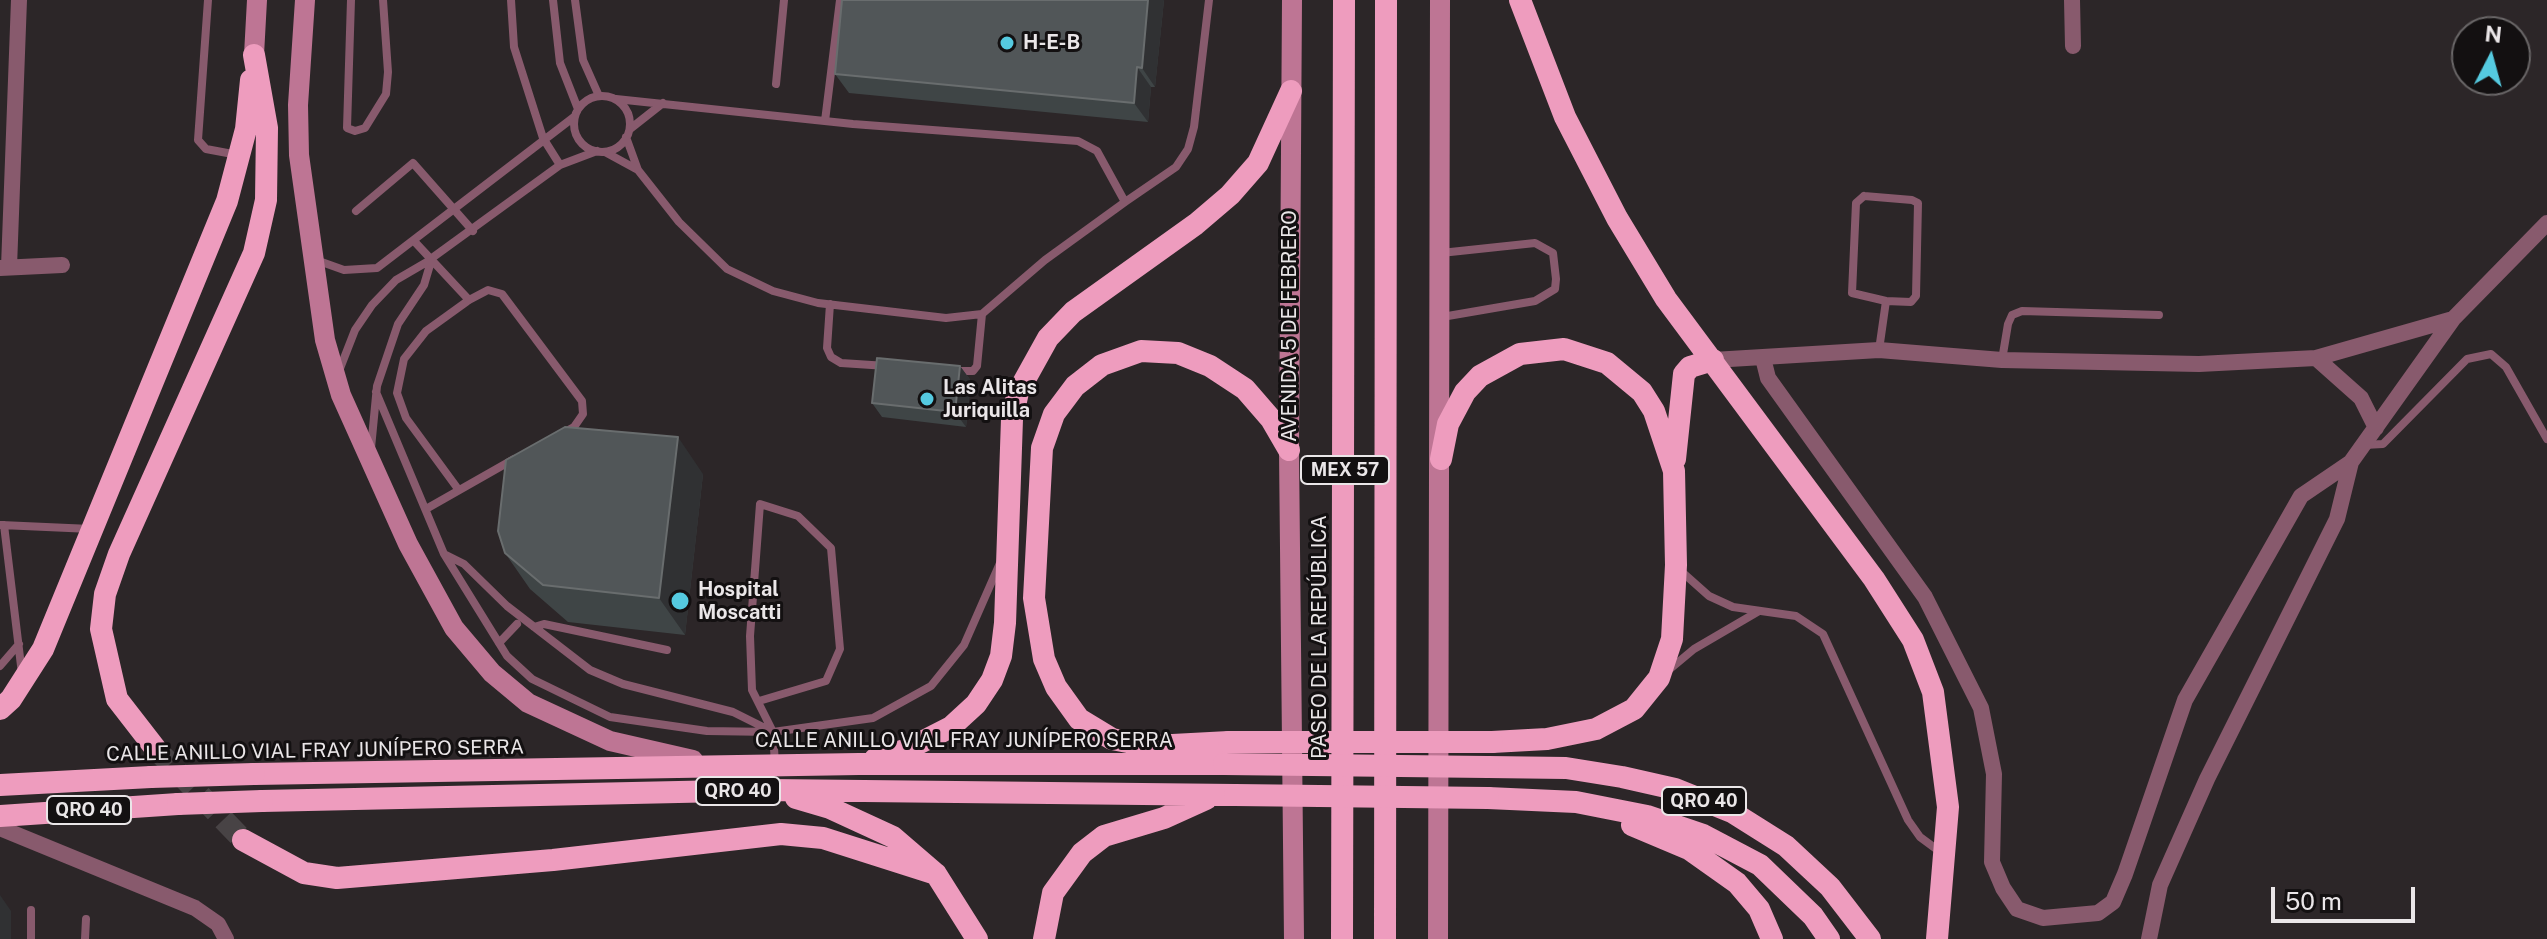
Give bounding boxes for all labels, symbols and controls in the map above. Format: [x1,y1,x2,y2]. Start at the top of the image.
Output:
north arrow [2451,16,2531,96]
text: N [2483,20,2503,48]
place label: H-E-B [1023,31,1080,55]
marker: H-E-B [998,34,1016,52]
street label: AVENIDA 5 DE FEBRERO [1278,210,1302,442]
place label: Las Alitas Juriquilla [943,376,1037,423]
marker: Las Alitas Juriquilla [918,390,936,408]
road number: MEX 57 [1301,456,1389,484]
street label: PASEO DE LA REPÚBLICA [1308,515,1332,759]
place label: Hospital Moscatti [698,578,781,625]
marker: Hospital Moscatti [669,590,691,612]
street label: CALLE ANILLO VIAL FRAY JUNÍPERO SERRA [755,729,1173,753]
street label: CALLE ANILLO VIAL FRAY JUNÍPERO SERRA [106,735,524,767]
road number: QRO 40 [696,777,780,805]
road number: QRO 40 [1662,787,1746,815]
road number: QRO 40 [47,796,131,824]
scale bar [2275,871,2419,921]
text: 50 m [2285,887,2342,915]

